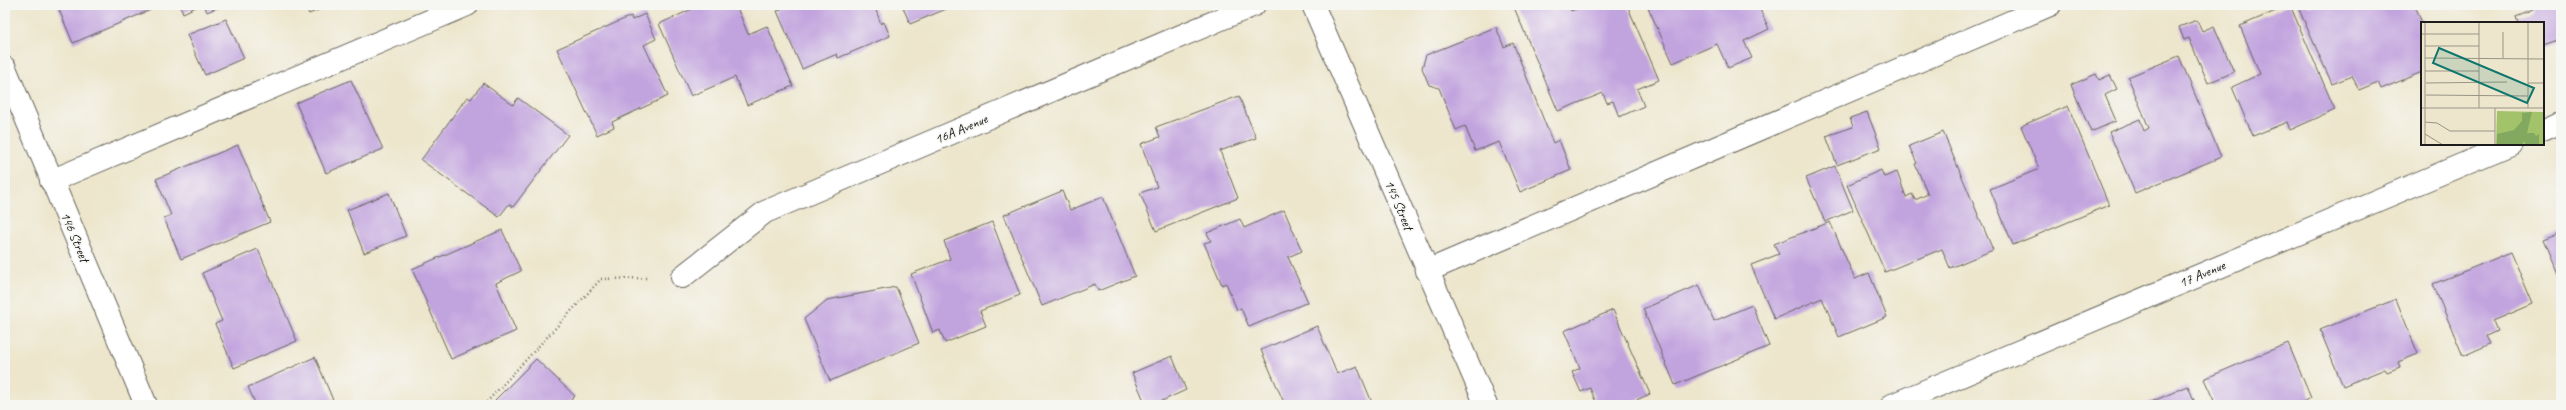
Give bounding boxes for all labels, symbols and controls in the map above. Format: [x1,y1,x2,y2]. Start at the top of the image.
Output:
inset map [2421,22,2544,145]
street label: 16A Avenue [932,110,991,148]
street label: 145 Street [1381,177,1418,235]
street label: 146 Street [57,209,94,267]
street label: 17 Avenue [2177,256,2229,291]

